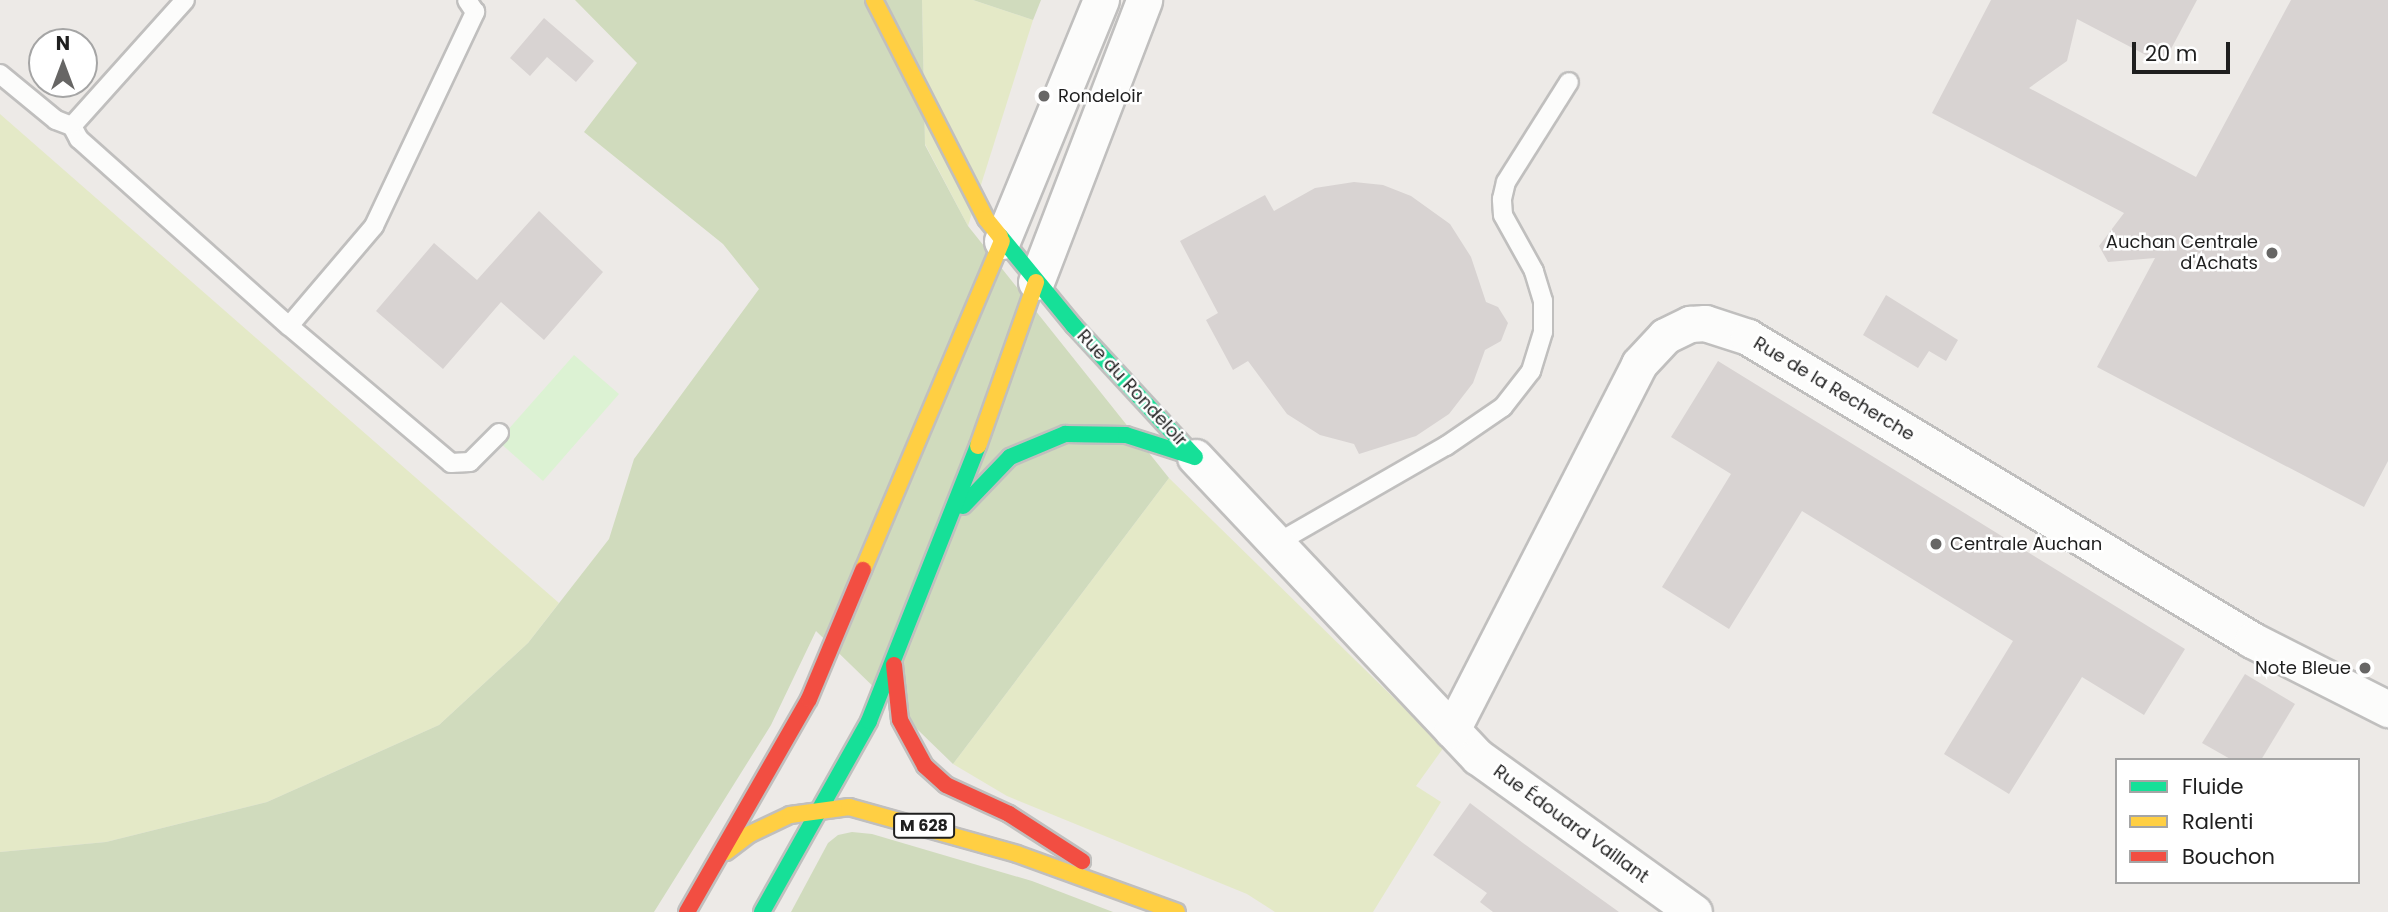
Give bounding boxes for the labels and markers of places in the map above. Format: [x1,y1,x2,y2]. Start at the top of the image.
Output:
place label: Rondeloir [1058,85,1142,107]
marker: Rondeloir [1036,88,1052,104]
place label: Auchan Centrale d'Achats [2106,232,2258,274]
marker: Auchan Centrale d'Achats [2264,245,2280,261]
place label: Centrale Auchan [1950,533,2102,555]
marker: Centrale Auchan [1928,536,1944,552]
place label: Note Bleue [2255,657,2351,679]
marker: Note Bleue [2357,660,2373,676]

